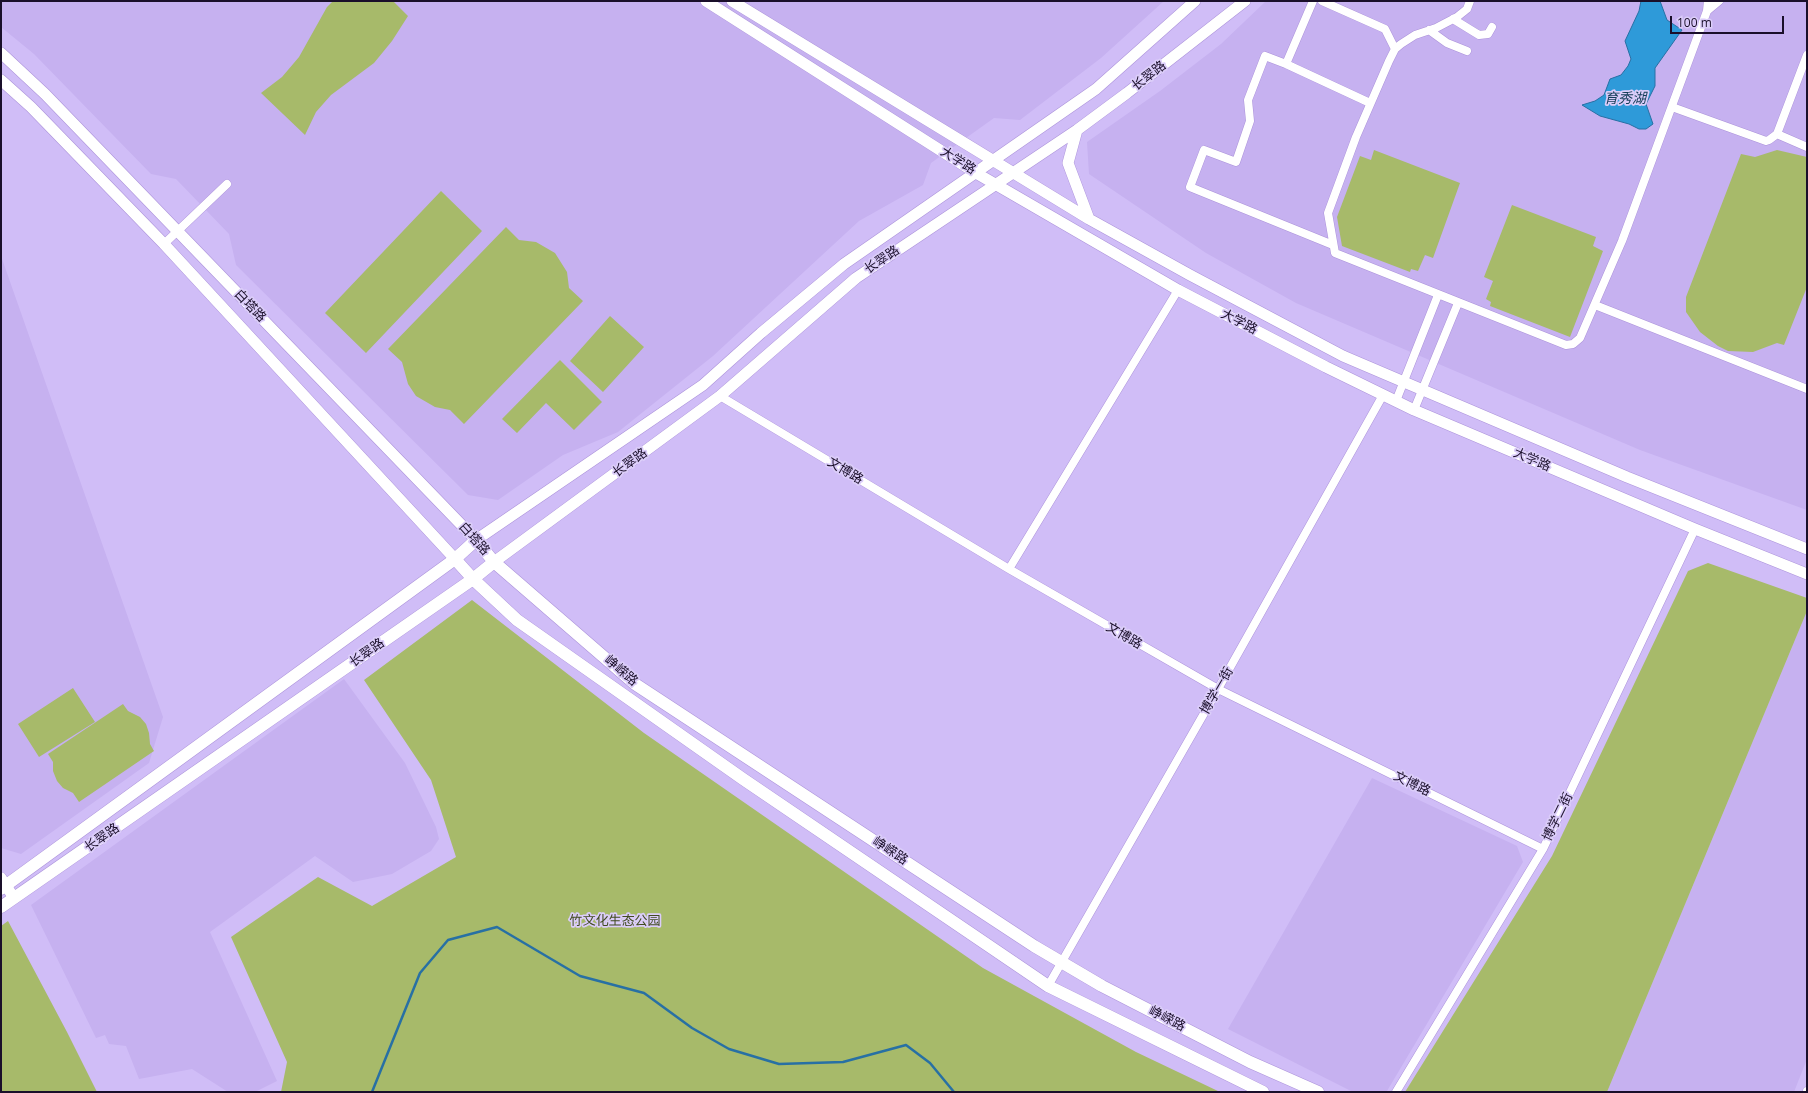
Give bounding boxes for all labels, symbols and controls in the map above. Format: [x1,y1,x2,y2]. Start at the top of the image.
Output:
scale bar [1672,8,1786,34]
text: 100 m [1677,14,1712,31]
street label: 长翠路 [1129,58,1169,94]
water label: 育秀湖 [1604,91,1646,107]
street label: 大学路 [937,144,979,178]
street label: 长翠路 [861,243,903,277]
street label: 白塔路 [231,287,269,325]
street label: 大学路 [1218,306,1260,338]
street label: 长翠路 [610,445,650,481]
street label: 大学路 [1511,445,1553,475]
street label: 文博路 [824,454,866,488]
street label: 白塔路 [455,519,493,559]
street label: 文博路 [1103,619,1145,653]
street label: 长翠路 [347,635,387,671]
street label: 峥嵘路 [601,652,641,690]
street label: 博学一街 [1197,665,1237,717]
street label: 文博路 [1391,768,1433,800]
street label: 博学二街 [1540,790,1576,844]
street label: 长翠路 [82,820,122,856]
street label: 峥嵘路 [869,834,911,868]
park label: 竹文化生态公园 [570,913,660,929]
street label: 峥嵘路 [1146,1003,1188,1035]

